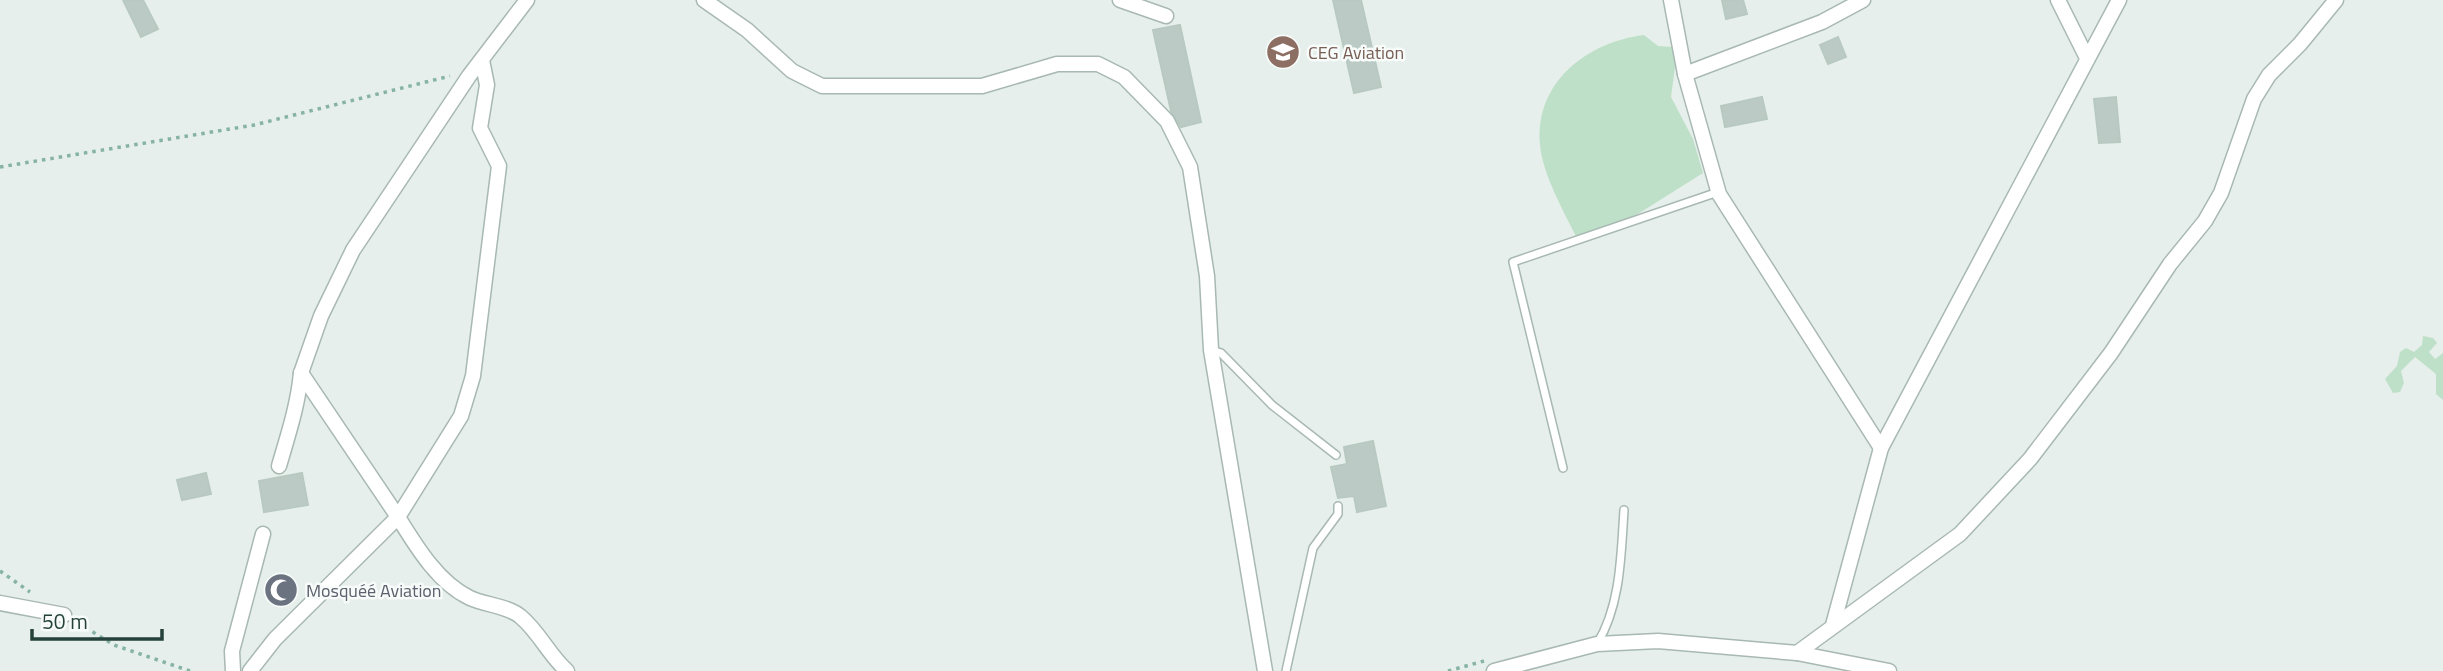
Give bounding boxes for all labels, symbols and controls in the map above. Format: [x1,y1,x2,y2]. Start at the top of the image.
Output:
school or university icon: CEG Aviation [1264,33,1302,71]
place label: CEG Aviation [1308,39,1404,66]
mosque icon: Mosquéé Aviation [262,571,300,609]
place label: Mosquéé Aviation [306,577,442,604]
scale bar [32,598,161,642]
text: 50 m [42,605,88,637]

